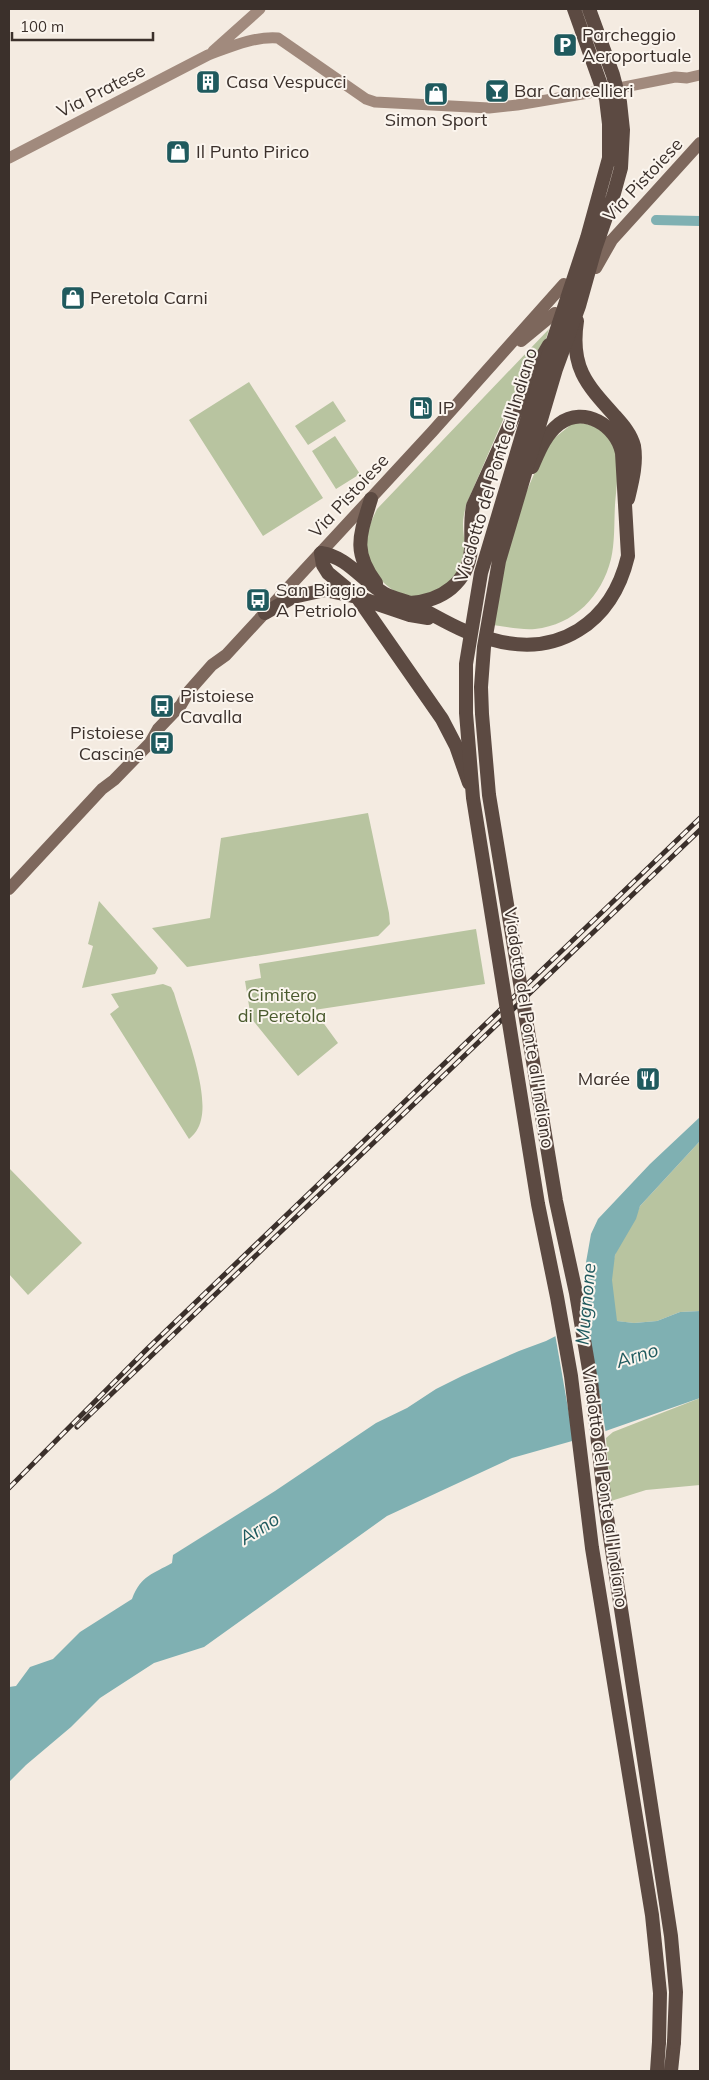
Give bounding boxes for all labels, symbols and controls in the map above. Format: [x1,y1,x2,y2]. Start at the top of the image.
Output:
scale bar [12,10,154,42]
text: 100 m [20,17,64,36]
place label: Parcheggio Aeroportuale [582,23,691,67]
parking icon: Parcheggio Aeroportuale [552,32,578,58]
street label: Via Pratese [53,59,149,123]
building icon: Casa Vespucci [195,69,221,95]
place label: Casa Vespucci [226,70,347,93]
bar icon: Bar Cancellieri [484,78,510,104]
place label: Bar Cancellieri [514,79,634,102]
shop icon: Simon Sport [423,81,449,107]
place label: Simon Sport [385,108,487,131]
street label: Via Pistoiese [598,133,687,226]
shop icon: Il Punto Pirico [165,139,191,165]
place label: Il Punto Pirico [196,140,309,163]
shop icon: Peretola Carni [60,285,86,311]
place label: Peretola Carni [90,286,208,309]
street label: Viadotto del Ponte all'Indiano [449,345,542,585]
fuel station icon: IP [408,395,434,421]
place label: IP [438,396,454,419]
street label: Via Pistoiese [304,449,393,542]
place label: San Biagio A Petriolo [276,578,366,622]
bus stop icon: San Biagio A Petriolo [245,587,271,613]
place label: Pistoiese Cavalla [180,684,254,728]
bus stop icon: Pistoiese Cavalla [149,693,175,719]
place label: Pistoiese Cascine [70,721,144,765]
bus stop icon: Pistoiese Cascine [149,730,175,756]
street label: Viadotto del Ponte all'Indiano [499,906,560,1150]
park label: Cimitero di Peretola [238,983,326,1027]
restaurant icon: Marée [635,1066,661,1092]
place label: Marée [578,1067,630,1090]
water label: Mugnone [569,1262,601,1346]
water label: Arno [612,1337,661,1373]
street label: Viadotto del Ponte all'Indiano [577,1365,634,1609]
water label: Arno [234,1506,284,1550]

